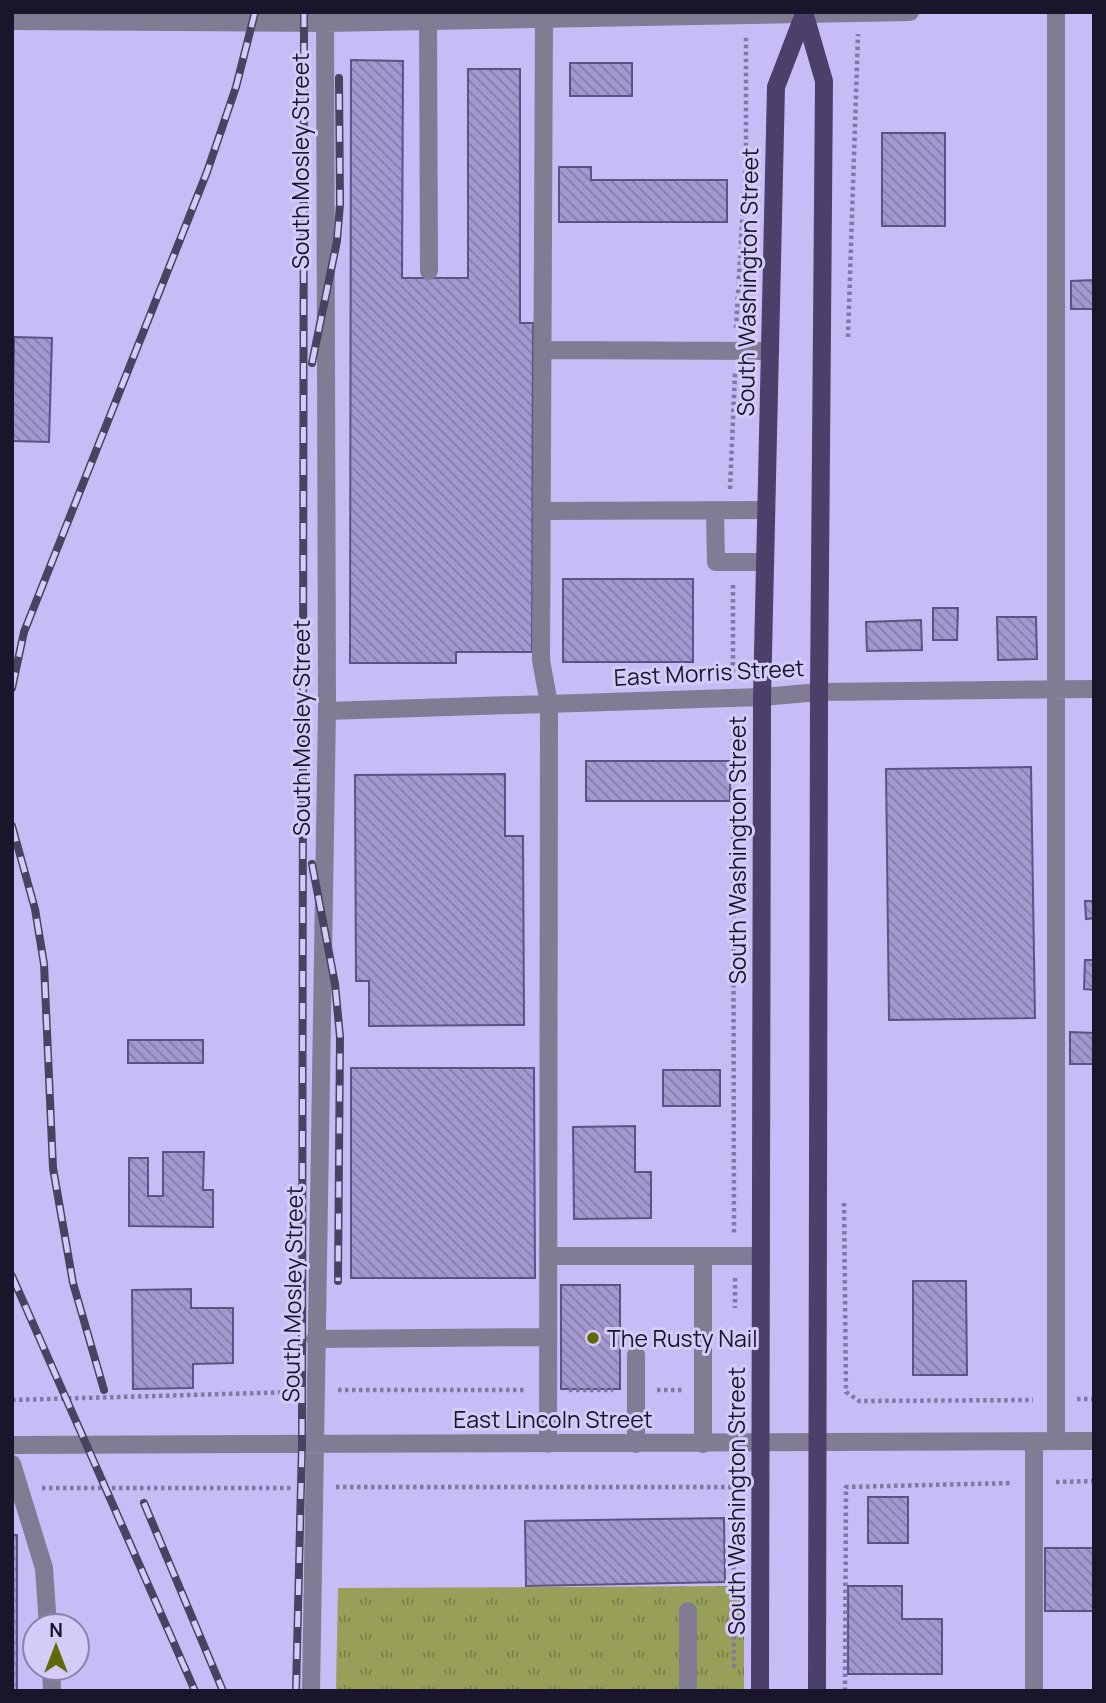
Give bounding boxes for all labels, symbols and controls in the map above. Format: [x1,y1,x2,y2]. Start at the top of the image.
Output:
street label: South Mosley Street [284,53,316,269]
street label: South Washington Street [729,147,765,417]
street label: South Mosley Street [285,620,317,836]
street label: East Morris Street [613,651,805,693]
street label: South Washington Street [721,716,753,984]
street label: South Mosley Street [274,1185,310,1403]
place label: The Rusty Nail [607,1322,758,1354]
marker: The Rusty Nail [585,1330,601,1346]
street label: South Washington Street [720,1367,752,1635]
street label: East Lincoln Street [453,1403,653,1435]
north arrow [21,1612,91,1682]
text: N [49,1617,63,1643]

